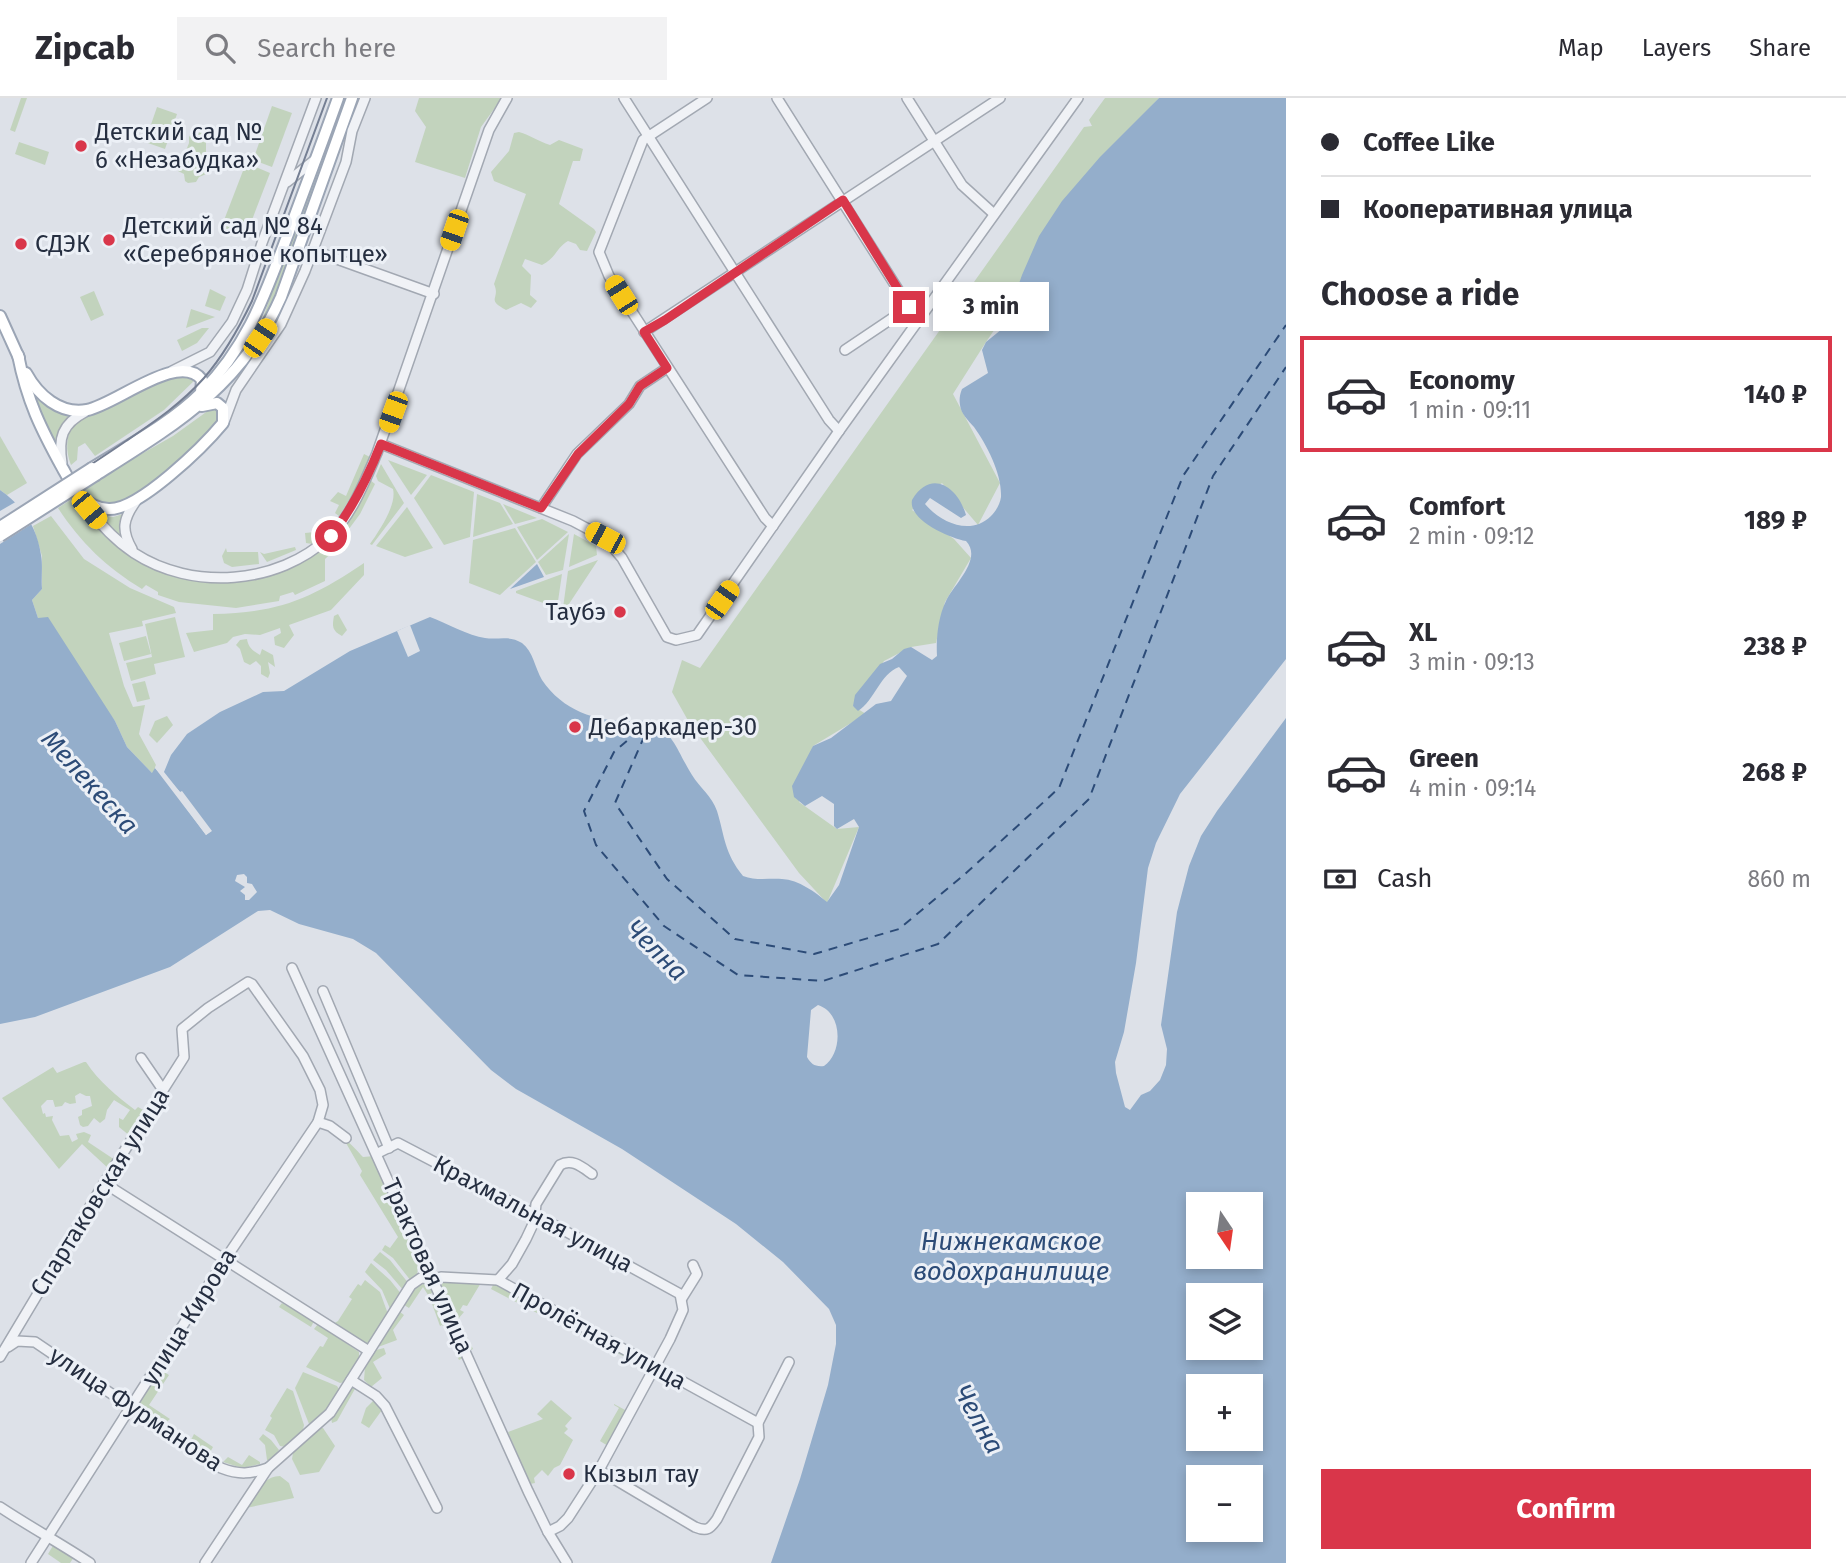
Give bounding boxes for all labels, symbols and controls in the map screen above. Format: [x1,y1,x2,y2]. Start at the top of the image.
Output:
search box [177,17,667,80]
text: Zipcab [35,28,135,68]
icon: search [201,29,239,67]
text: Search here [257,33,396,64]
text: Map [1558,34,1604,62]
text: Layers [1642,34,1711,62]
text: Share [1749,34,1811,62]
place label: Детский сад № 6 «Незабудка» [94,118,262,174]
text: Coffee Like [1363,127,1495,158]
marker: Детский сад № 6 «Незабудка» [73,138,89,154]
text: Кооперативная улица [1363,194,1633,225]
car [438,207,471,253]
place label: Детский сад № 84 «Серебряное копытце» [122,212,388,268]
place label: СДЭК [35,230,90,258]
marker: Детский сад № 84 «Серебряное копытце» [101,232,117,248]
marker: СДЭК [13,236,29,252]
car [601,272,642,318]
text: Choose a ride [1321,275,1519,313]
callout: 3 min [934,282,1049,332]
route end [893,291,925,323]
text: 3 min [963,292,1019,320]
car [240,315,281,361]
icon: car [1325,363,1388,426]
text: Economy [1409,365,1515,396]
text: 140 ₽ [1743,379,1807,410]
car [376,389,411,435]
text: 1 min · 09:11 [1409,396,1531,424]
car [68,487,111,533]
icon: car [1325,489,1388,552]
text: Comfort [1409,491,1505,522]
text: 189 ₽ [1744,505,1807,536]
car [582,519,629,557]
route start [315,520,347,552]
text: 2 min · 09:12 [1409,522,1535,550]
car [702,577,743,623]
place label: Таубэ [545,598,606,626]
marker: Таубэ [612,604,628,620]
icon: car [1325,615,1388,678]
text: XL [1409,617,1437,648]
text: 238 ₽ [1743,631,1807,662]
text: 3 min · 09:13 [1409,648,1535,676]
place label: Дебаркадер-30 [588,713,757,741]
marker: Дебаркадер-30 [567,719,583,735]
water label: Мелекеска [35,724,144,841]
icon: car [1325,741,1388,804]
text: Green [1409,743,1479,774]
text: 268 ₽ [1742,757,1807,788]
text: 4 min · 09:14 [1409,774,1536,802]
icon: cash [1321,860,1359,898]
text: Cash [1377,863,1433,894]
text: 860 m [1747,865,1811,893]
water label: Челна [620,913,694,987]
street label: Спартаковская улица [25,1083,175,1301]
street label: Крахмальная улица [428,1150,638,1278]
street label: Трактовая улица [377,1174,479,1358]
north arrow [1186,1192,1264,1269]
map controls [1186,1192,1263,1542]
water label: Нижнекамское водохранилище [913,1226,1109,1287]
street label: улица Кирова [136,1243,242,1391]
street label: Пролётная улица [507,1276,691,1396]
button: layers [1186,1283,1263,1360]
street label: улица Фурманова [44,1341,228,1477]
button: + [1186,1374,1263,1451]
water label: Челна [947,1379,1010,1459]
place label: Кызыл тау [583,1460,699,1488]
button: − [1186,1465,1263,1542]
marker: Кызыл тау [561,1466,577,1482]
button: Confirm [1321,1469,1811,1549]

